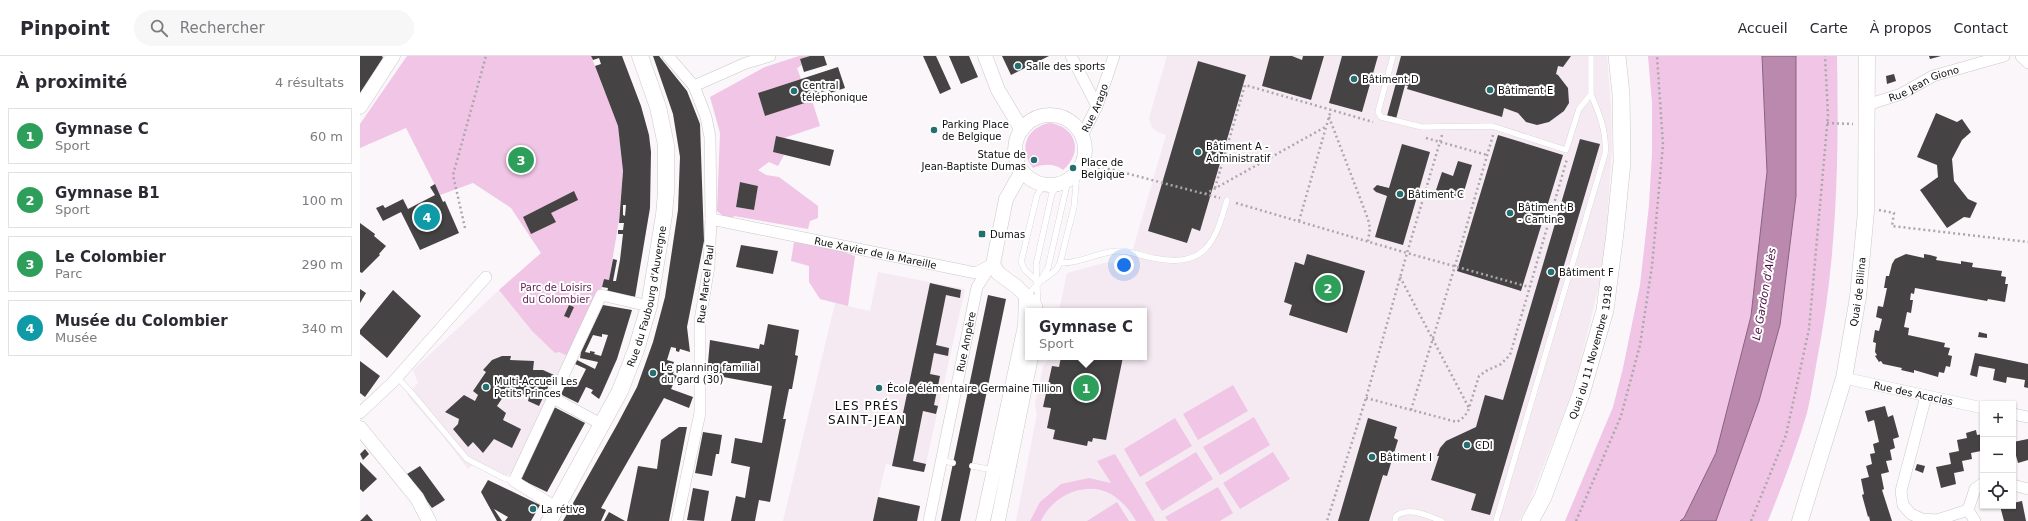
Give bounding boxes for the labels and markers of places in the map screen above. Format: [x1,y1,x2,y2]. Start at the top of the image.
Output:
marker: Salle des sports [1013,61,1023,71]
place label: Salle des sports [1026,61,1105,72]
marker: Bâtiment D [1349,74,1359,84]
place label: Bâtiment D [1362,74,1419,85]
place label: Central téléphonique [802,80,868,103]
marker: Bâtiment E [1485,85,1495,95]
place label: Bâtiment E [1498,85,1553,96]
marker: Central téléphonique [789,86,799,96]
place label: Parking Place de Belgique [942,119,1009,142]
marker: Parking Place de Belgique [929,125,939,135]
place label: Bâtiment A - Administratif [1206,141,1271,164]
pin: 3 [508,145,534,175]
marker: Bâtiment A - Administratif [1193,147,1203,157]
place label: Statue de Jean-Baptiste Dumas [921,149,1026,172]
marker: Statue de Jean-Baptiste Dumas [1029,155,1039,165]
place label: Place de Belgique [1081,157,1125,180]
marker: Place de Belgique [1068,163,1078,173]
marker: Bâtiment C [1395,189,1405,199]
place label: Bâtiment C [1408,189,1464,200]
pin: 4 [414,202,440,232]
place label: Bâtiment B - Cantine [1518,202,1574,225]
marker: Bâtiment B - Cantine [1505,208,1515,218]
marker: Dumas [977,229,987,239]
place label: Dumas [990,229,1025,240]
marker: Bâtiment F [1546,267,1556,277]
place label: Bâtiment F [1559,267,1614,278]
pin: 2 [1315,273,1341,303]
place label: Le planning familial du gard (30) [661,362,759,385]
marker: Le planning familial du gard (30) [648,368,658,378]
pin: 1 [1073,373,1099,403]
place label: Multi-Accueil Les Petits Princes [494,376,577,399]
marker: Multi-Accueil Les Petits Princes [481,382,491,392]
place label: École élémentaire Germaine Tillion [887,382,1062,394]
marker: École élémentaire Germaine Tillion [874,383,884,393]
marker: CDI [1462,440,1472,450]
place label: CDI [1475,440,1493,451]
marker: Bâtiment I [1367,452,1377,462]
place label: Bâtiment I [1380,452,1432,463]
marker: La rétive [528,504,538,514]
place label: La rétive [541,504,585,515]

